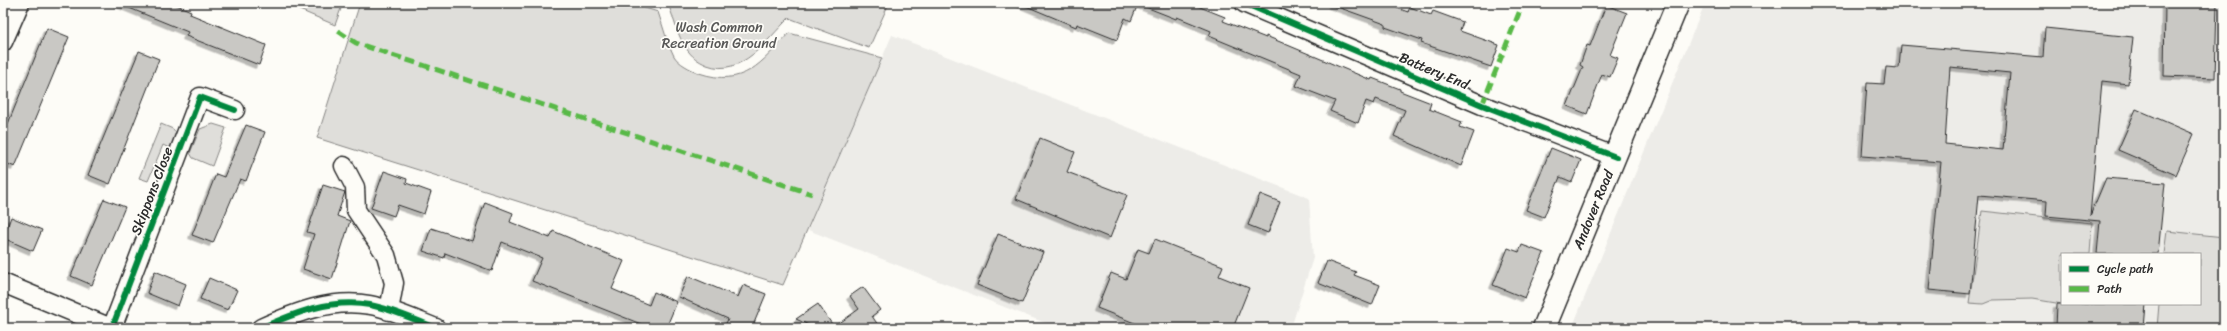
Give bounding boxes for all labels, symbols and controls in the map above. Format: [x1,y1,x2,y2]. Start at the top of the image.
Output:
park label: Wash Common Recreation Ground [662,15,778,56]
street label: Battery End [1395,45,1474,98]
street label: Skippons Close [124,143,180,239]
street label: Andover Road [1565,164,1621,254]
legend [2061,253,2201,305]
text: Cycle path [2097,258,2153,280]
text: Path [2097,278,2122,300]

